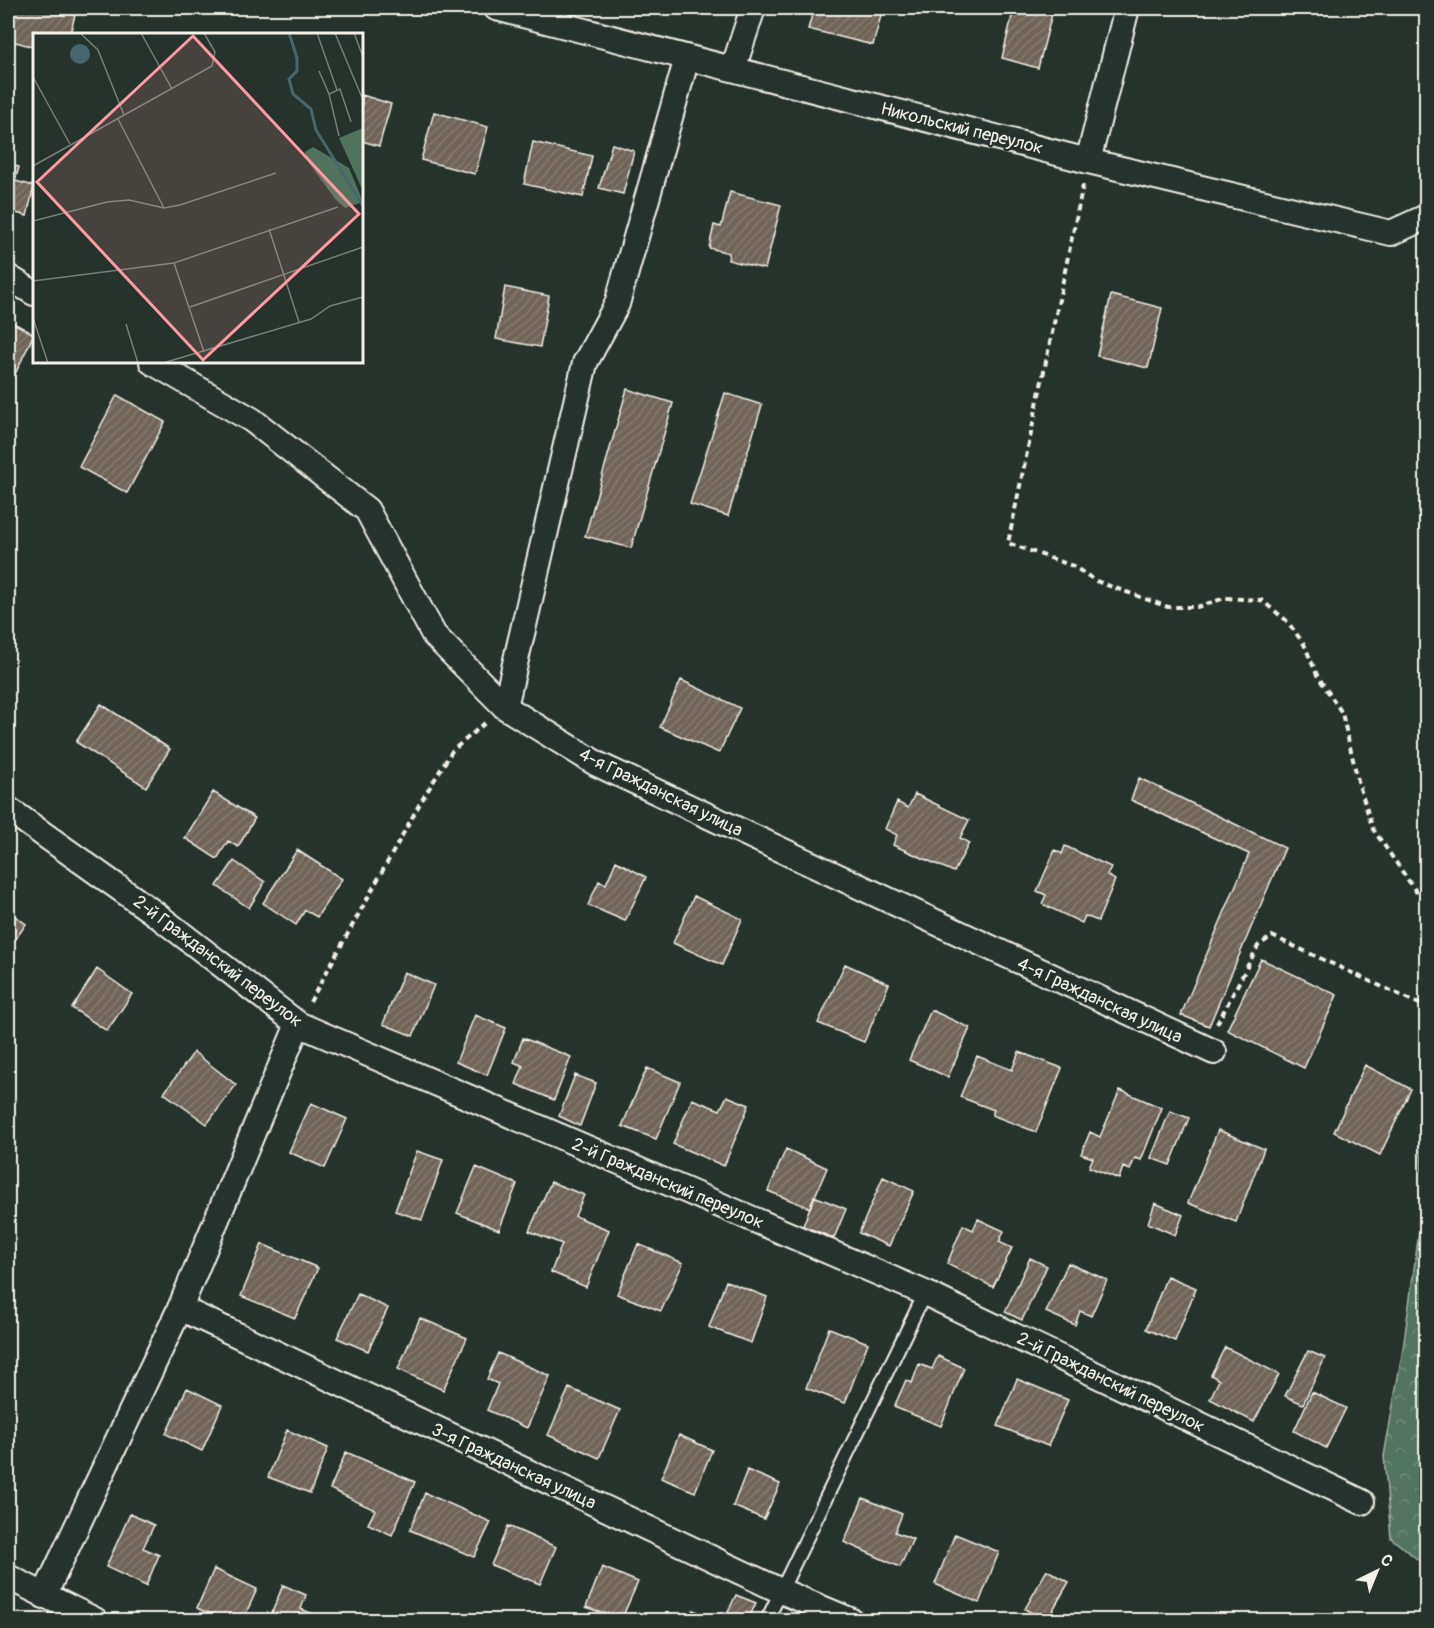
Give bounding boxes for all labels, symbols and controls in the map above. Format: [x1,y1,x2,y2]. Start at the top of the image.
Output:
inset map [33,33,363,363]
street label: Никольский переулок [878,97,1045,160]
street label: 4-я Гражданская улица [575,743,747,842]
street label: 2-й Гражданский переулок [129,890,307,1033]
street label: 4-я Гражданская улица [1014,952,1186,1049]
street label: 2-й Гражданский переулок [569,1133,767,1234]
street label: 2-й Гражданский переулок [1013,1327,1208,1438]
street label: 3-я Гражданская улица [428,1418,600,1515]
north arrow [1347,1541,1407,1601]
text: С [1376,1550,1397,1572]

